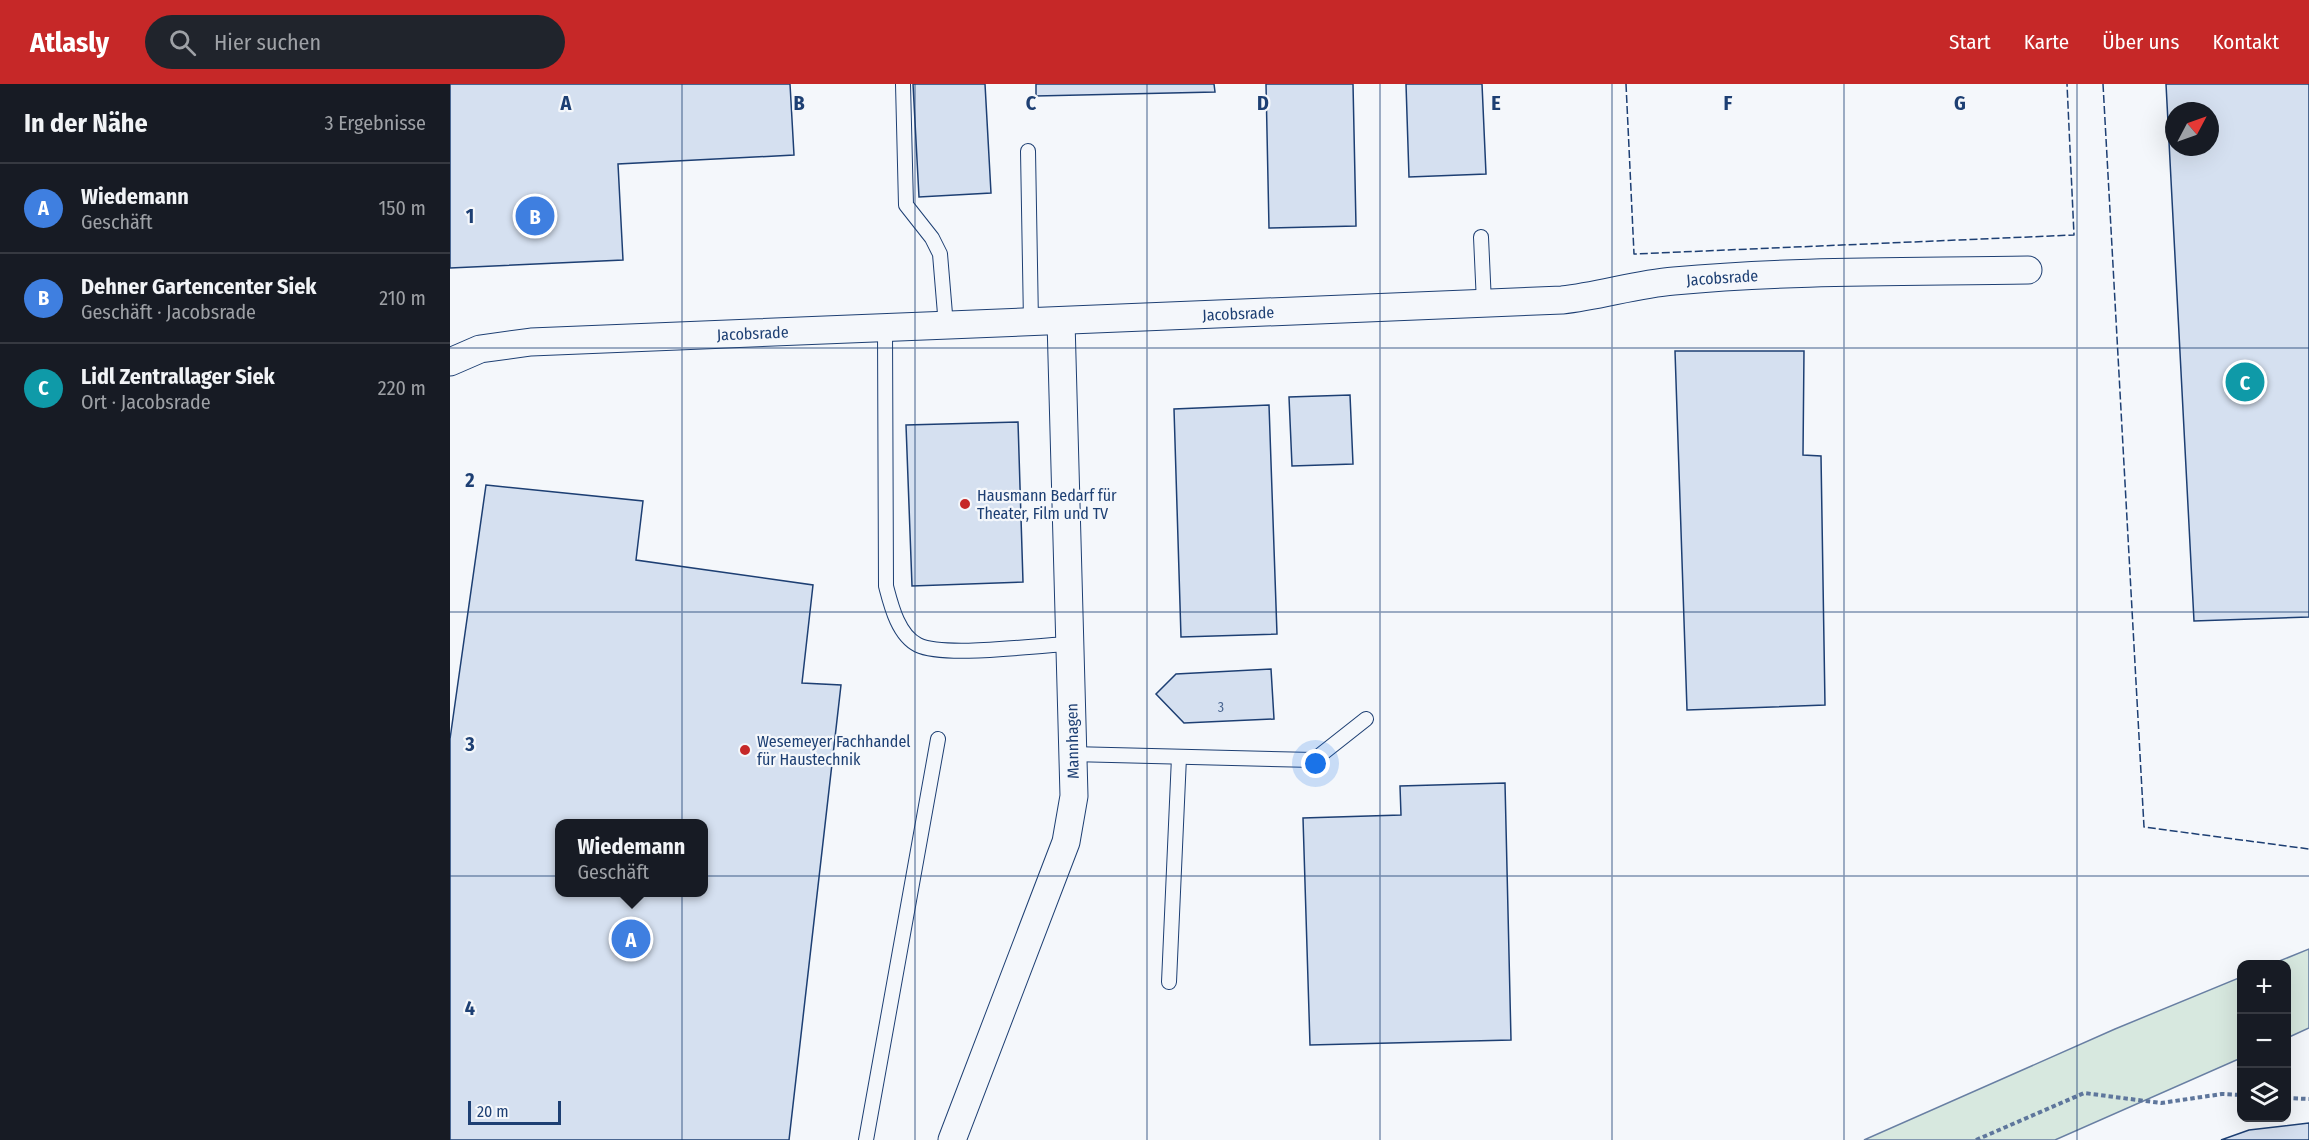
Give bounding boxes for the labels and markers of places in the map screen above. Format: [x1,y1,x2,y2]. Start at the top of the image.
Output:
pin: B [516,194,554,238]
pin: C [2226,360,2264,404]
place label: Hausmann Bedarf für Theater, Film und TV [977,486,1117,523]
marker: Hausmann Bedarf für Theater, Film und TV [958,497,972,511]
place label: Wesemeyer Fachhandel für Haustechnik [757,732,911,769]
marker: Wesemeyer Fachhandel für Haustechnik [738,743,752,757]
pin: A [612,916,651,962]

